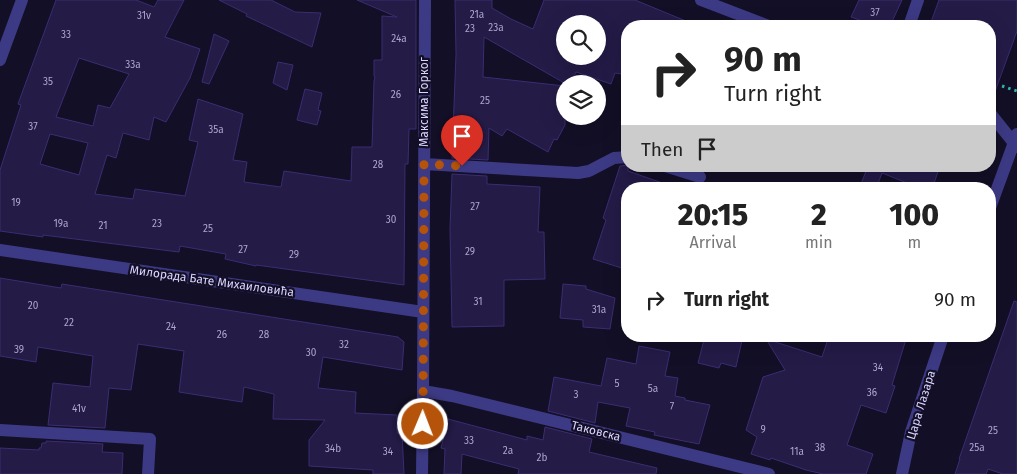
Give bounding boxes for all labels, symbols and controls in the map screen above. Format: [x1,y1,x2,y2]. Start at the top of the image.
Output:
house number: 37 [870,7,880,19]
house number: 21a [470,9,484,21]
house number: 31v [137,10,151,22]
map controls [556,15,606,125]
button: search [556,15,606,65]
house number: 23a [488,22,504,34]
house number: 23 [465,23,475,35]
house number: 33 [61,29,71,41]
house number: 24a [391,33,407,45]
text: 90 m [724,38,802,80]
icon: right [641,40,706,105]
street label: Максима Горког [417,56,431,147]
house number: 33a [125,59,141,71]
button: layers [556,75,606,125]
house number: 35 [43,76,53,88]
text: Turn right [724,80,821,107]
house number: 26 [391,89,401,101]
house number: 25 [480,95,490,107]
pin [441,115,483,166]
house number: 37 [28,121,38,133]
icon: arrive [448,122,476,150]
house number: 35a [208,124,224,136]
icon: arrive [693,135,721,163]
text: Then [641,138,683,161]
house number: 28 [373,159,384,171]
house number: 19 [11,197,21,209]
text: 20:15 [678,197,748,233]
text: 2 [811,197,827,233]
text: 100 [889,197,939,233]
house number: 27 [470,201,480,213]
house number: 30 [386,214,397,226]
house number: 19a [54,218,68,230]
house number: 23 [152,218,162,230]
house number: 21 [98,220,108,232]
house number: 25 [203,223,213,235]
text: Arrival [690,233,736,252]
text: min [805,233,833,252]
text: m [907,233,921,252]
house number: 27 [238,244,248,256]
house number: 29 [465,246,475,258]
house number: 29 [289,249,299,261]
street label: Милорада Бате Михаиловића [129,263,295,299]
icon: right [641,286,669,314]
text: Turn right [684,288,769,311]
text: 90 m [934,288,976,311]
house number: 31 [473,296,483,308]
house number: 20 [28,300,39,312]
house number: 31a [592,304,606,316]
house number: 22 [64,317,74,329]
house number: 24 [166,321,177,333]
house number: 26 [217,329,227,341]
house number: 28 [259,329,270,341]
house number: 32 [339,339,349,351]
house number: 39 [14,344,24,356]
house number: 30 [306,347,317,359]
house number: 34 [873,362,884,374]
street label: Цара Лазара [904,369,938,441]
house number: 5 [614,378,620,390]
house number: 5a [648,383,658,395]
house number: 36 [867,387,877,399]
house number: 3 [574,389,579,401]
position arrow [396,397,448,449]
house number: 7 [670,401,675,413]
house number: 41v [72,403,86,415]
street label: Таковска [570,418,622,444]
house number: 9 [760,424,766,436]
house number: 25 [988,425,998,437]
house number: 33 [464,435,474,447]
house number: 38 [815,442,826,454]
house number: 25a [969,442,985,454]
house number: 34b [325,443,341,455]
house number: 2a [503,445,513,457]
house number: 34 [383,446,394,458]
house number: 11a [790,446,804,458]
house number: 2b [537,452,548,464]

